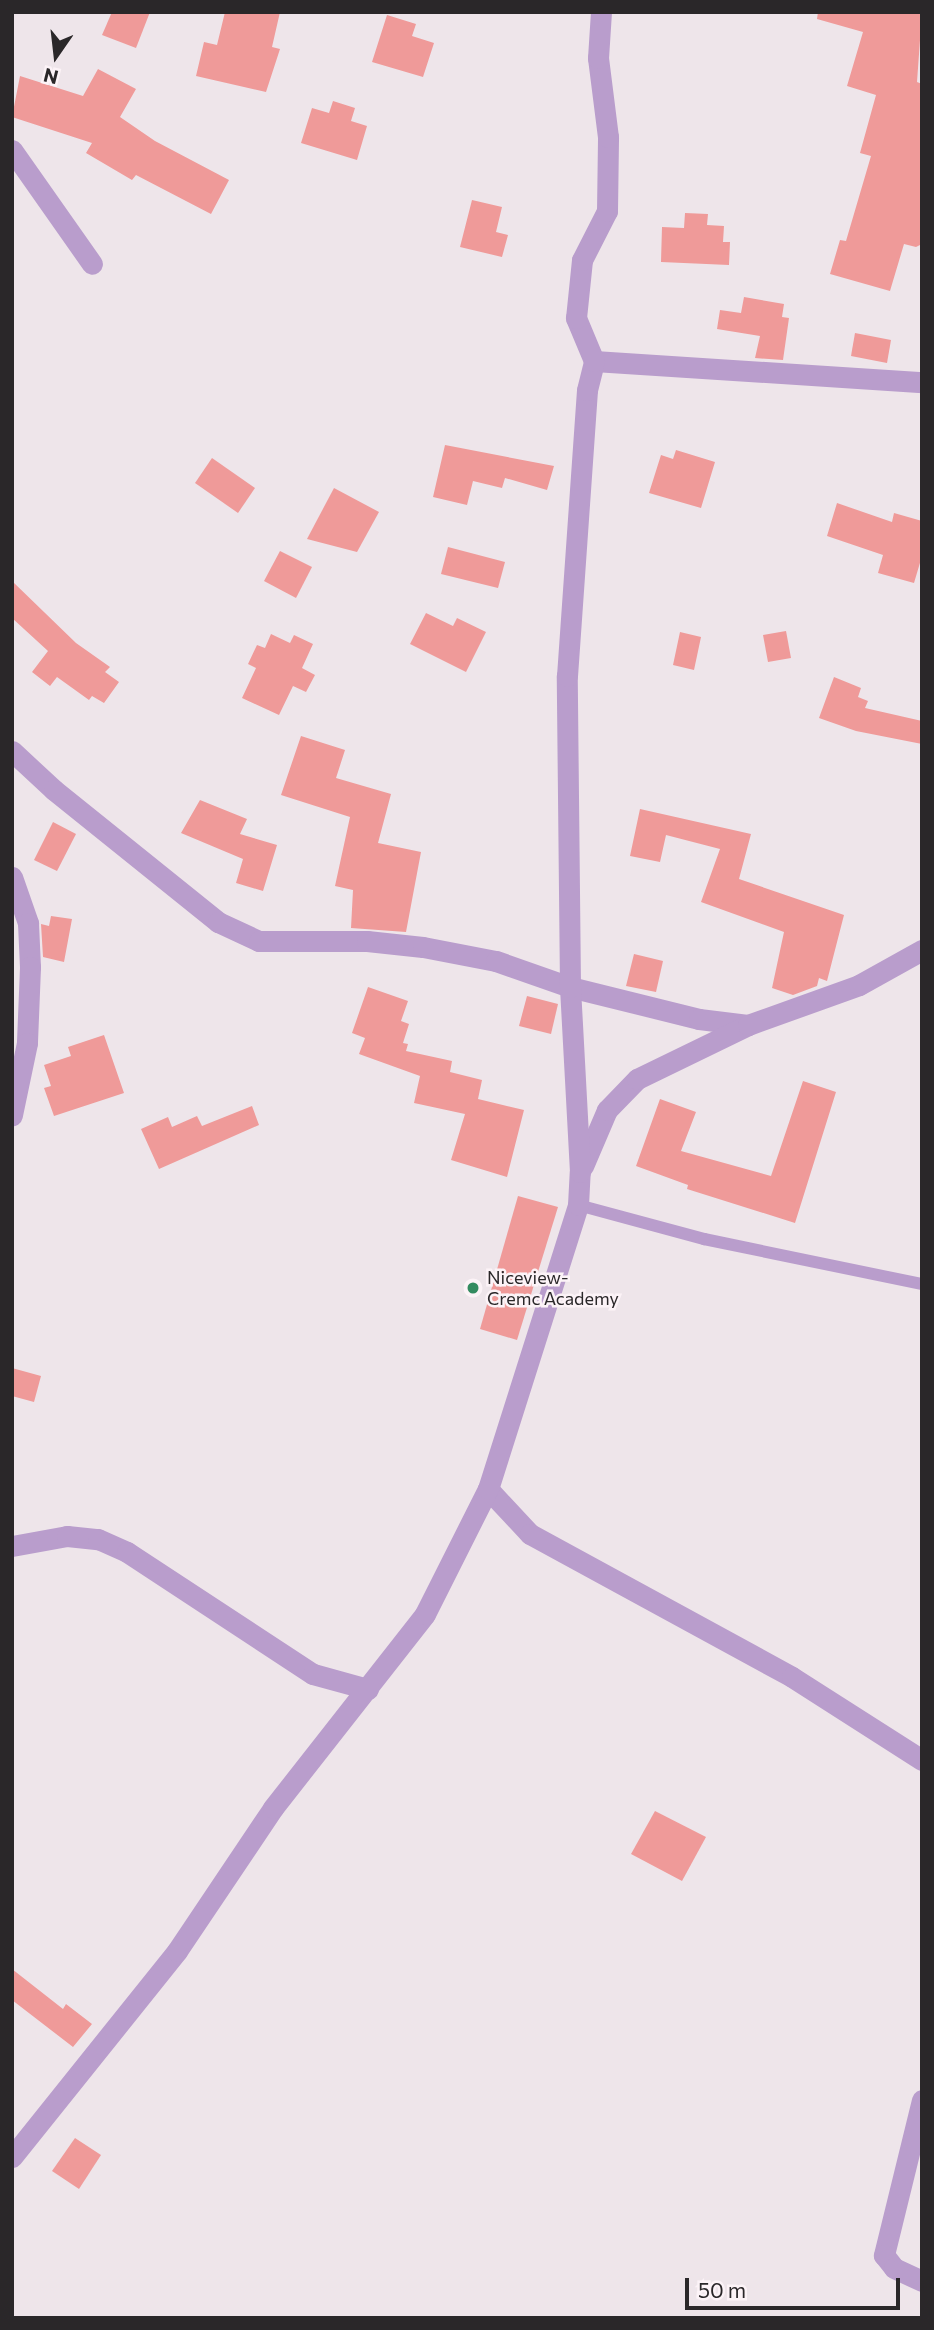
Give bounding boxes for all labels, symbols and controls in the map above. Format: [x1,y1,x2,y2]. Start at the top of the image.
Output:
north arrow [21,21,91,91]
text: N [41,64,61,90]
place label: Niceview- Cremc Academy [487,1267,619,1310]
marker: Niceview- Cremc Academy [465,1280,481,1296]
scale bar [689,2264,904,2308]
text: 50 m [698,2277,746,2302]

